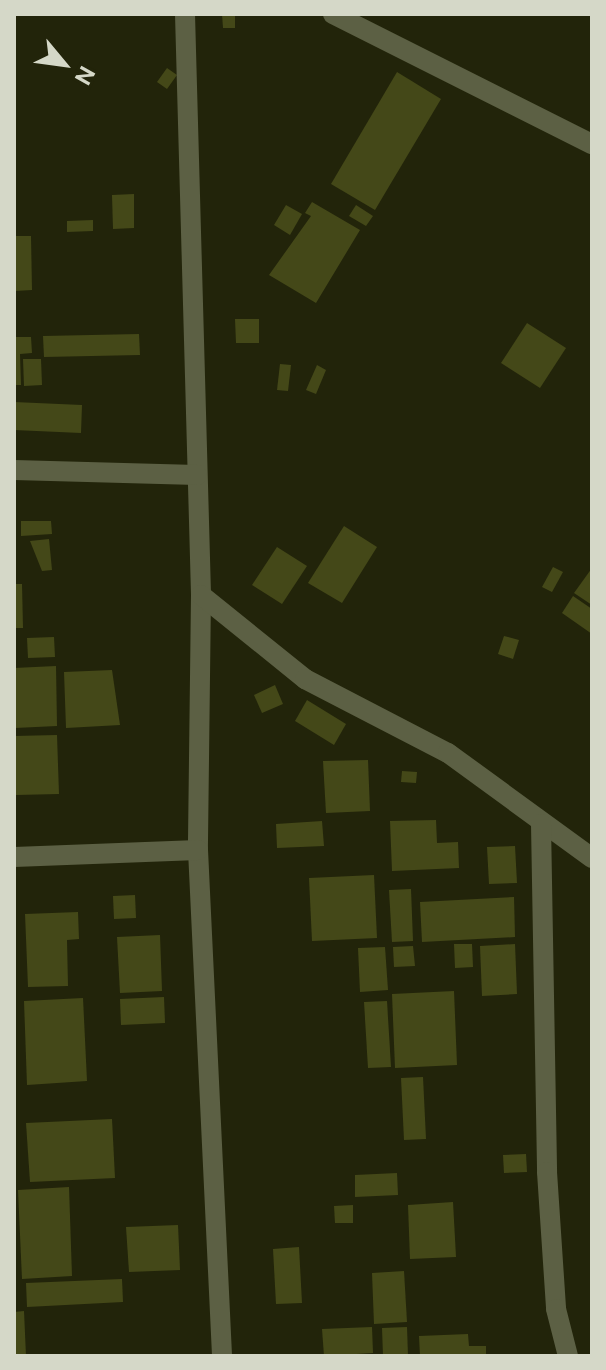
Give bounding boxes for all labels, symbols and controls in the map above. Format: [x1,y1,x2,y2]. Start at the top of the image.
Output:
north arrow [24,24,104,104]
text: N [69,62,101,89]

